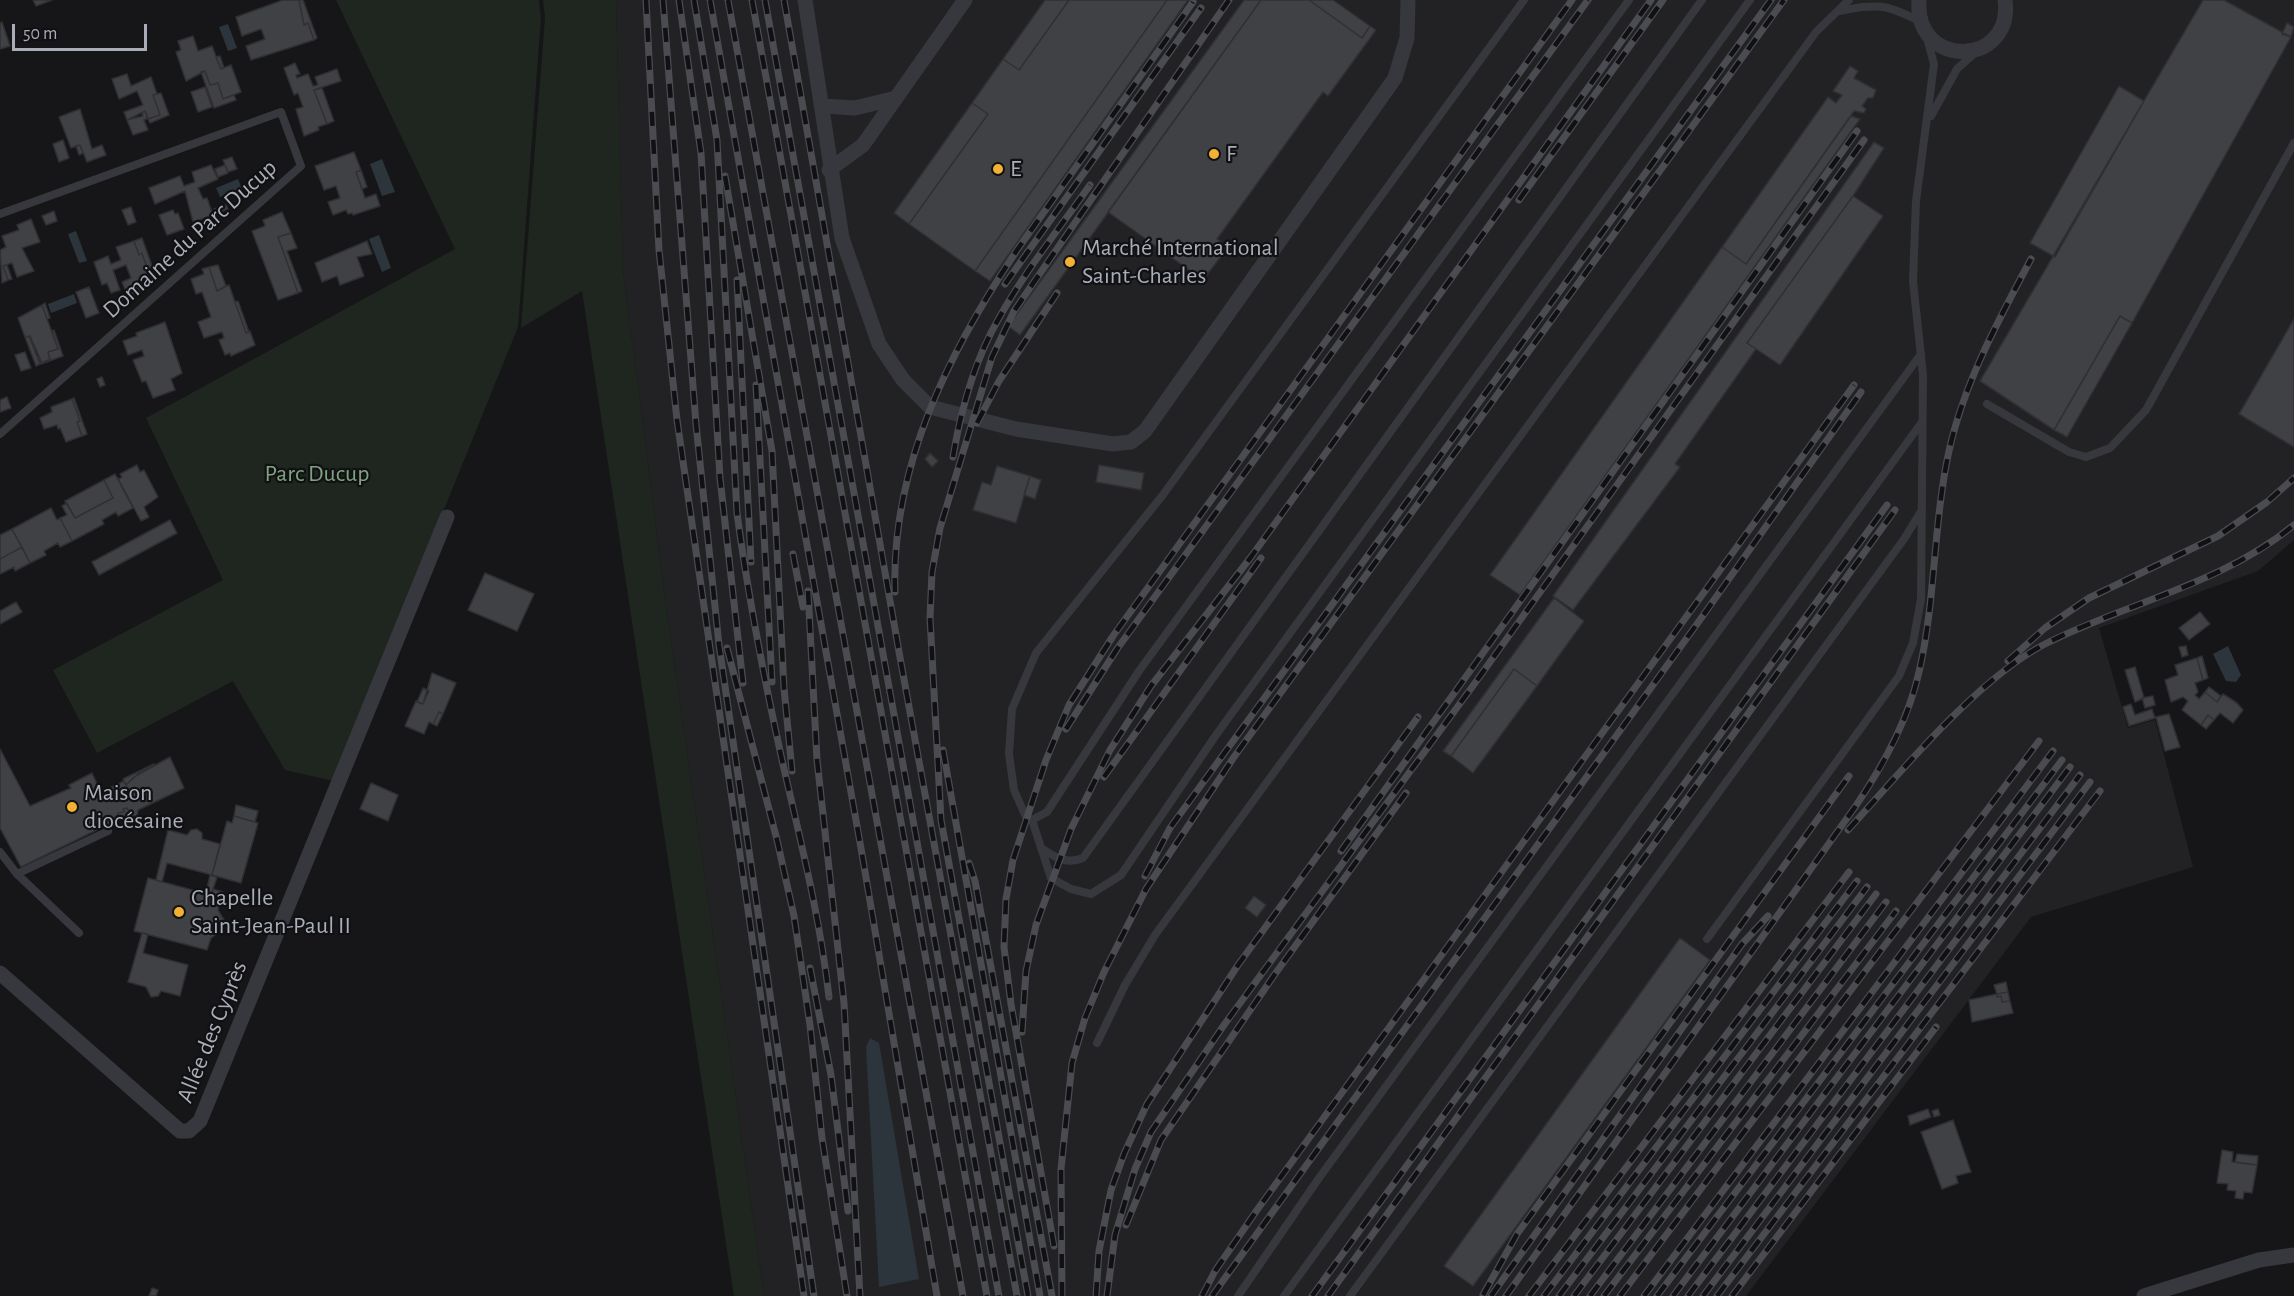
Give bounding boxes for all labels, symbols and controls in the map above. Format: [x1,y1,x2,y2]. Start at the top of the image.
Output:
scale bar [15,12,150,50]
text: 50 m [23,25,57,43]
place label: F [1226,140,1236,168]
marker: F [1207,147,1221,161]
street label: Domaine du Parc Ducup [97,153,283,325]
place label: E [1010,155,1022,183]
marker: E [991,162,1005,176]
place label: Marché International Saint-Charles [1082,234,1279,290]
marker: Marché International Saint-Charles [1063,255,1077,269]
park label: Parc Ducup [264,460,370,488]
place label: Maison diocésaine [84,779,184,835]
marker: Maison diocésaine [65,800,79,814]
place label: Chapelle Saint-Jean-Paul II [191,884,351,940]
marker: Chapelle Saint-Jean-Paul II [172,905,186,919]
street label: Allée des Cyprès [170,957,254,1107]

